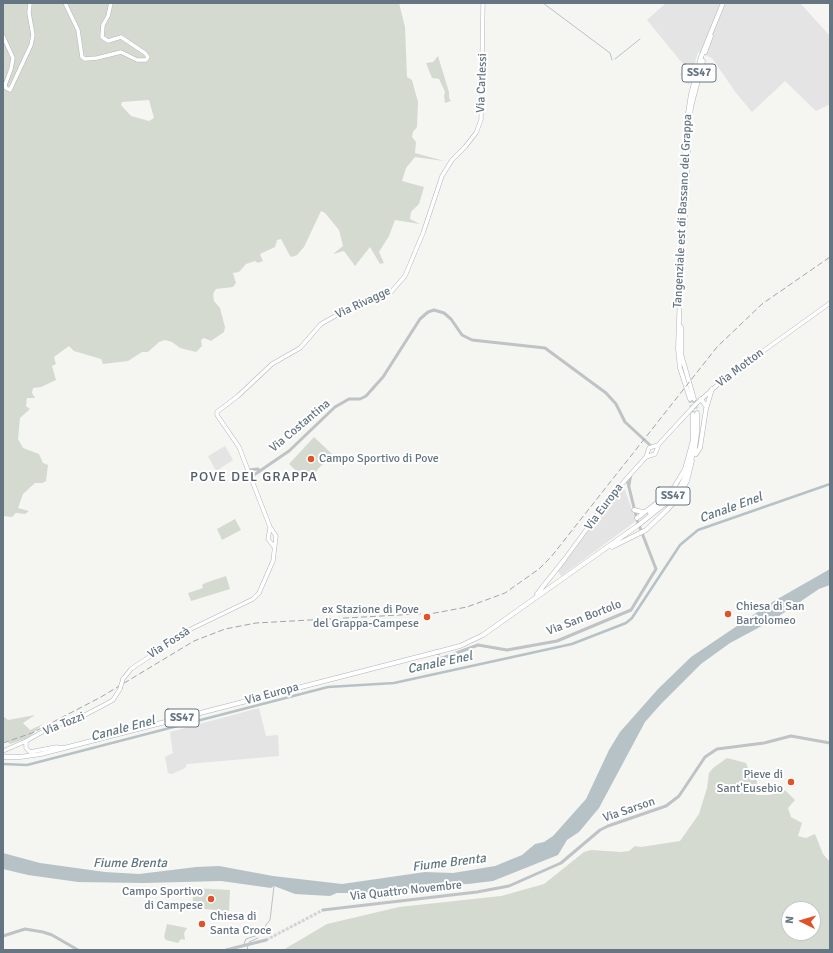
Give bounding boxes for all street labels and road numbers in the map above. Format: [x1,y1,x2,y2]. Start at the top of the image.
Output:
street label: Via Carlessi [474,53,490,113]
road number: SS47 [682,64,716,82]
street label: Tangenziale est di Bassano del Grappa [671,114,695,308]
street label: Via Rivagge [333,284,393,322]
street label: Via Motton [713,345,767,391]
street label: Via Costantina [267,397,333,455]
street label: Via Europa [582,481,626,533]
road number: SS47 [656,487,690,505]
street label: Via San Bortolo [545,597,623,639]
street label: Via Fossà [145,624,193,662]
street label: Via Europa [244,680,300,708]
street label: Via Tozzi [41,709,87,739]
road number: SS47 [165,709,199,727]
street label: Via Sarson [601,794,657,826]
street label: Via Quattro Novembre [349,878,463,904]

